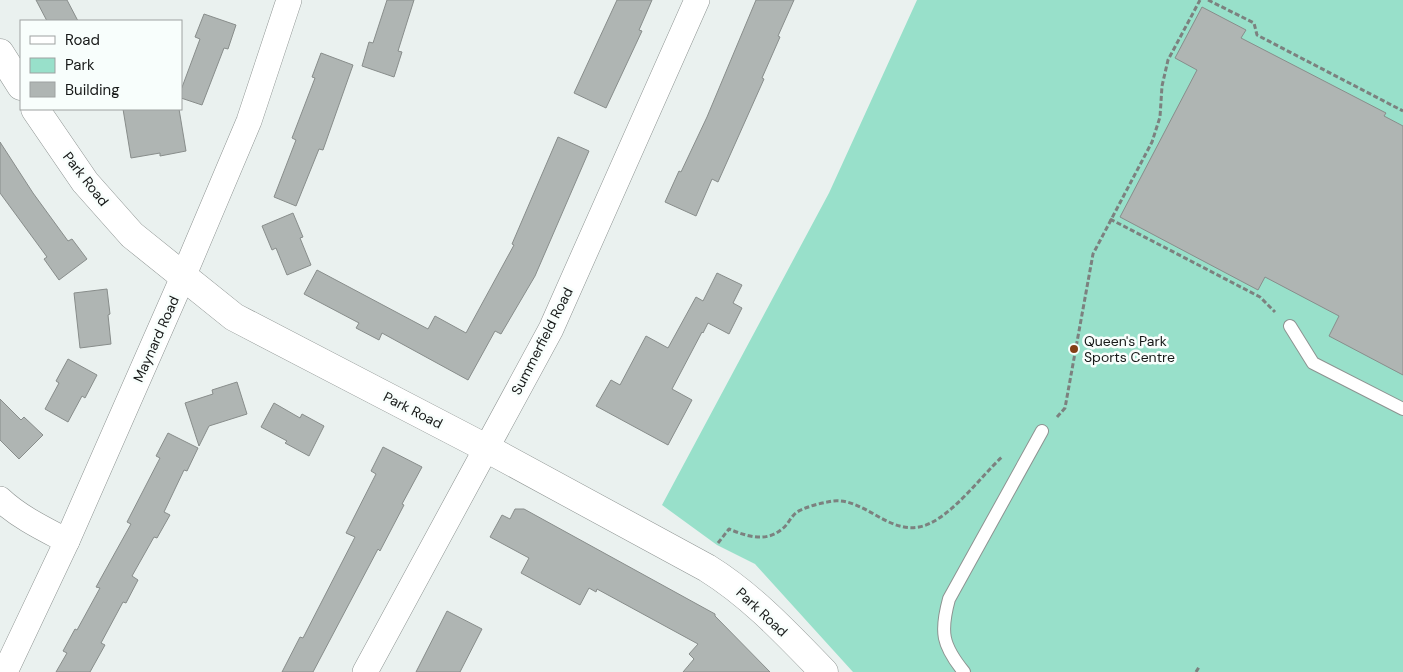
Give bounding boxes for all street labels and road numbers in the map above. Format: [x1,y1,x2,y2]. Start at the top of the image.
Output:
street label: Park Road [59,148,113,210]
street label: Summerfield Road [507,284,577,398]
street label: Maynard Road [129,293,183,385]
street label: Park Road [380,387,446,433]
street label: Park Road [732,584,792,640]

